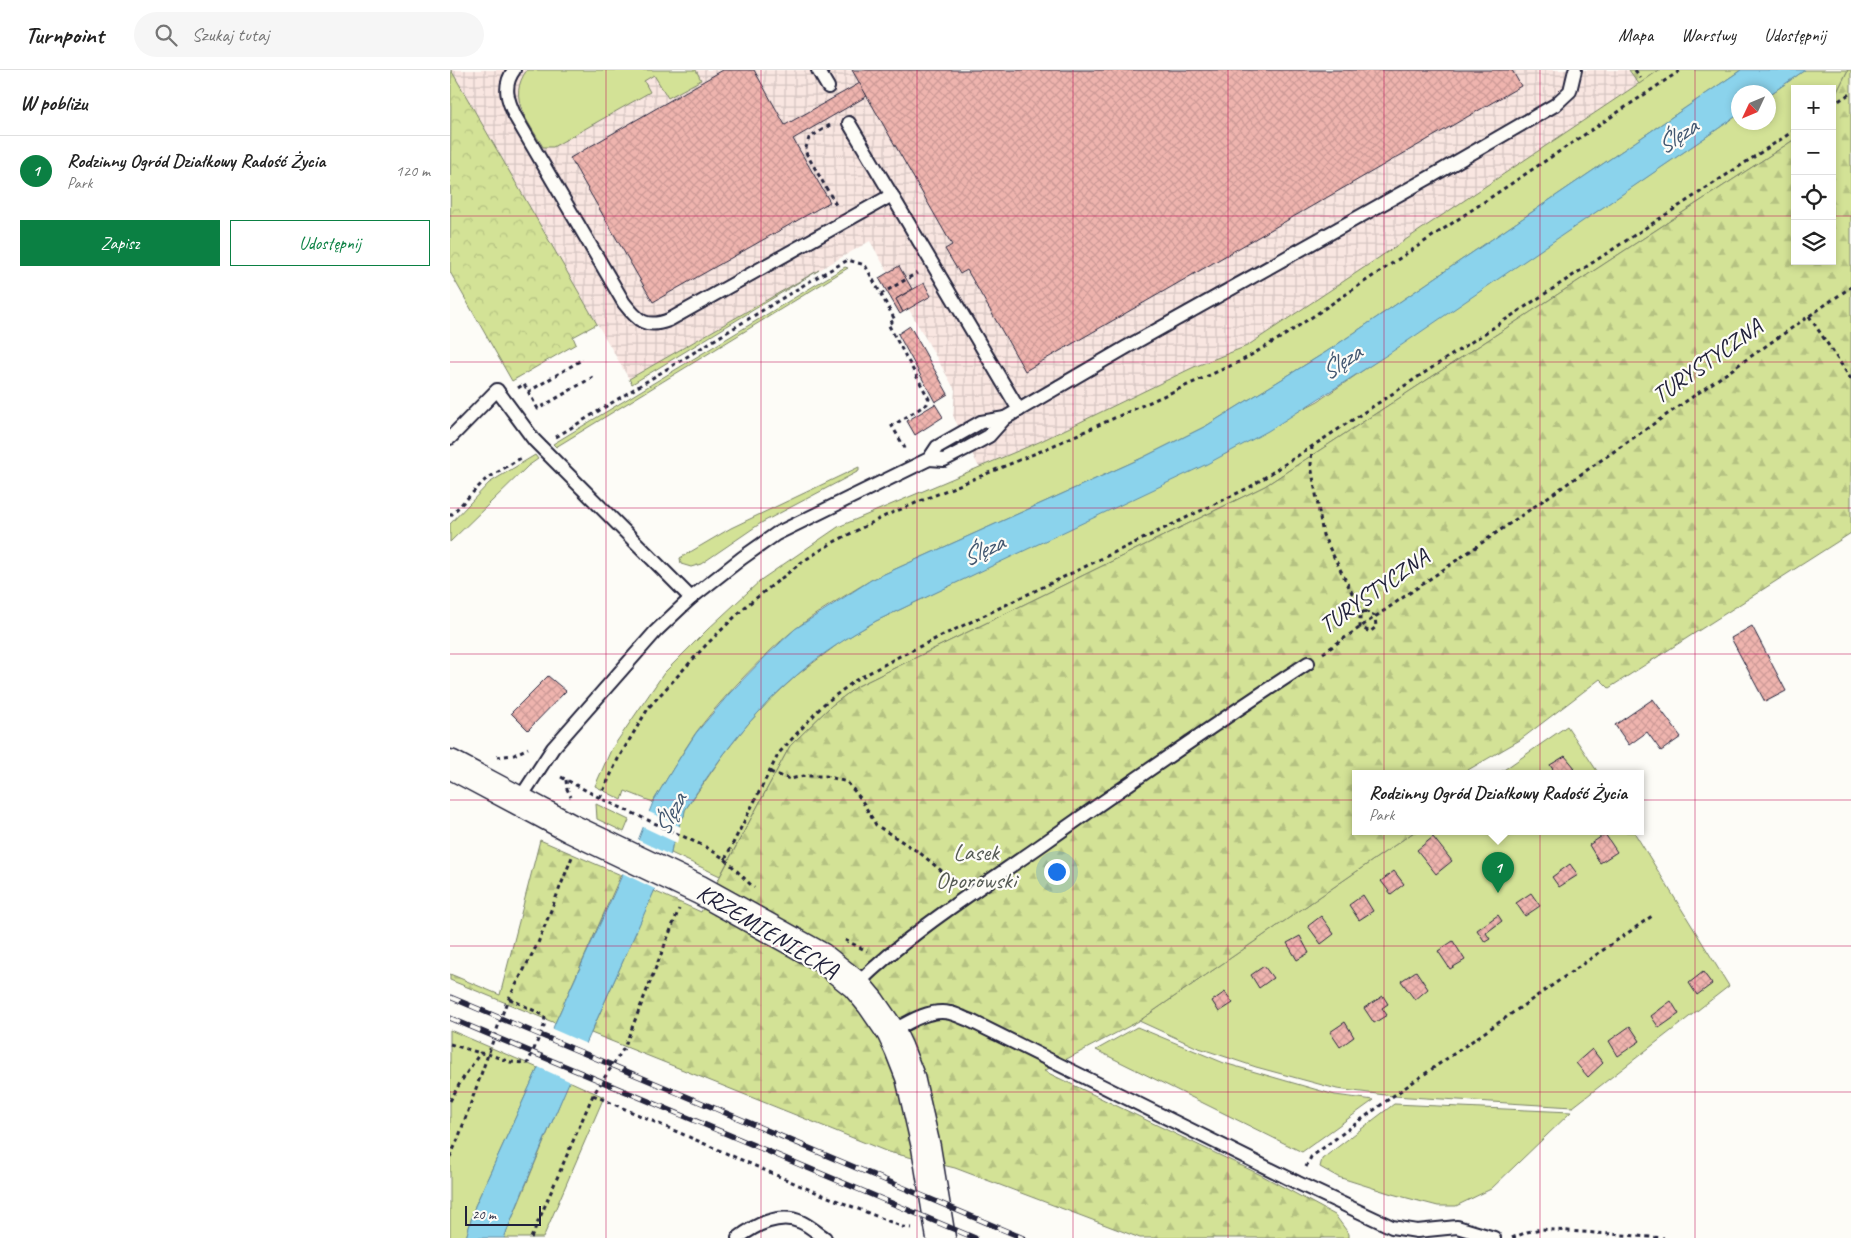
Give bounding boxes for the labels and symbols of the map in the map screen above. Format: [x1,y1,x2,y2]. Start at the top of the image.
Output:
north arrow [1731,85,1776,130]
water label: Ślęza [1650,109,1706,161]
street label: TURYSTYCZNA [1646,312,1769,410]
water label: Ślęza [1314,335,1370,387]
water label: Ślęza [957,525,1011,574]
street label: TURYSTYCZNA [1313,542,1436,640]
water label: Ślęza [646,786,695,841]
park label: Lasek Oporowski [936,837,1020,895]
pin: 1 [1482,852,1514,893]
your location [1044,859,1070,885]
street label: KRZEMIENIECKA [692,877,845,986]
scale bar [465,1203,541,1226]

